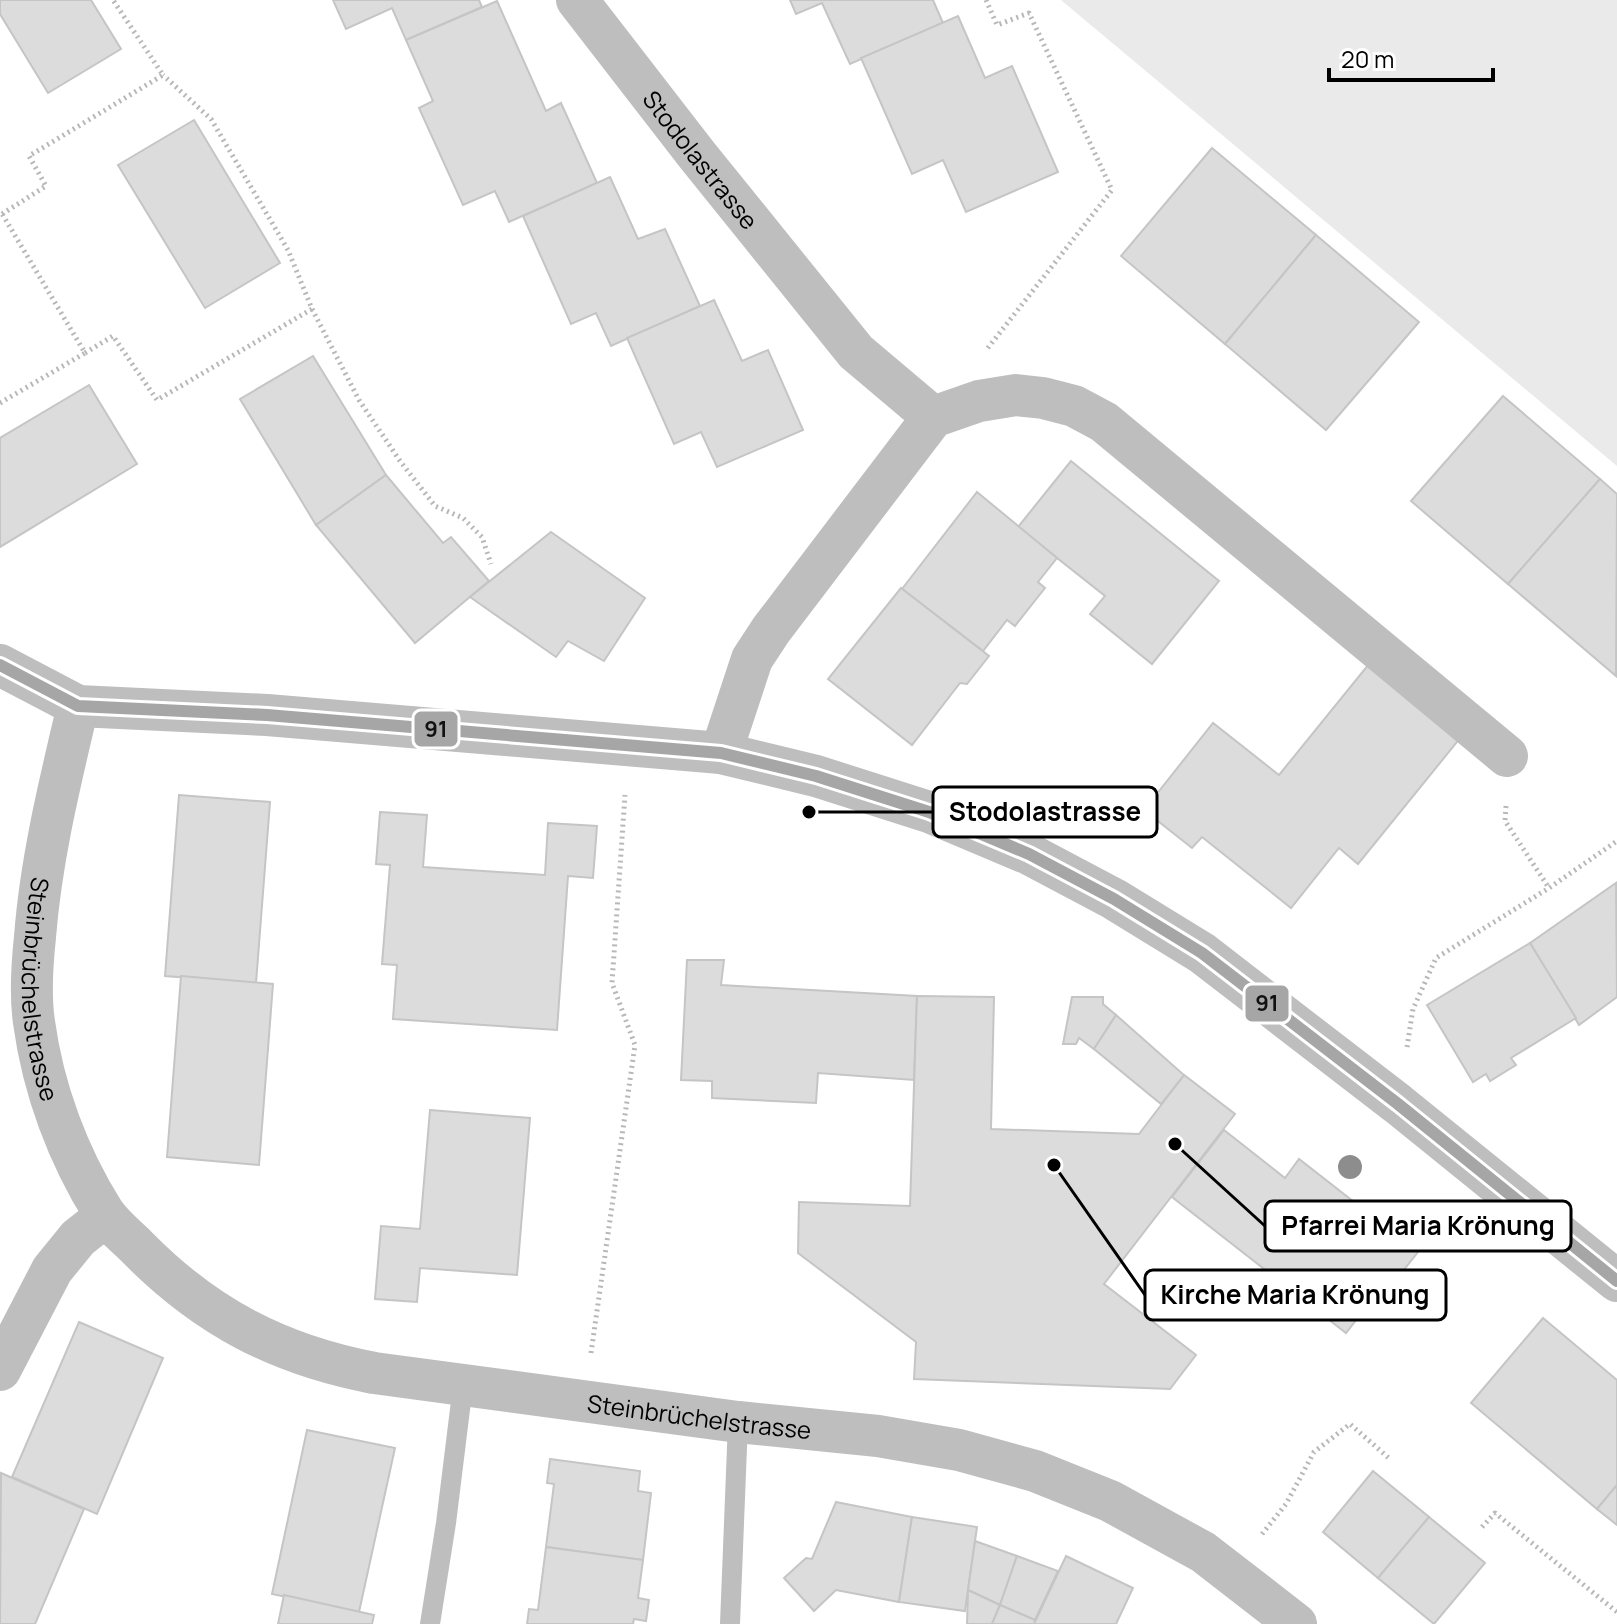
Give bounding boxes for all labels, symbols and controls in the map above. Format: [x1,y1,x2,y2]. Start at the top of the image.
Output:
scale bar [1329,32,1493,82]
text: 20 m [1341,42,1394,75]
street label: Stodolastrasse [636,83,767,236]
line badge: 91 [413,710,459,748]
text: 91 [424,714,448,744]
callout: Stodolastrasse [933,787,1157,837]
text: Stodolastrasse [949,793,1141,829]
street label: Steinbrüchelstrasse [15,875,67,1105]
line badge: 91 [1244,984,1290,1023]
text: 91 [1255,988,1279,1018]
callout: Pfarrei Maria Krönung [1265,1201,1571,1251]
text: Pfarrei Maria Krönung [1281,1207,1555,1243]
callout: Kirche Maria Krönung [1145,1270,1446,1320]
text: Kirche Maria Krönung [1160,1276,1430,1312]
street label: Steinbrüchelstrasse [585,1385,813,1446]

